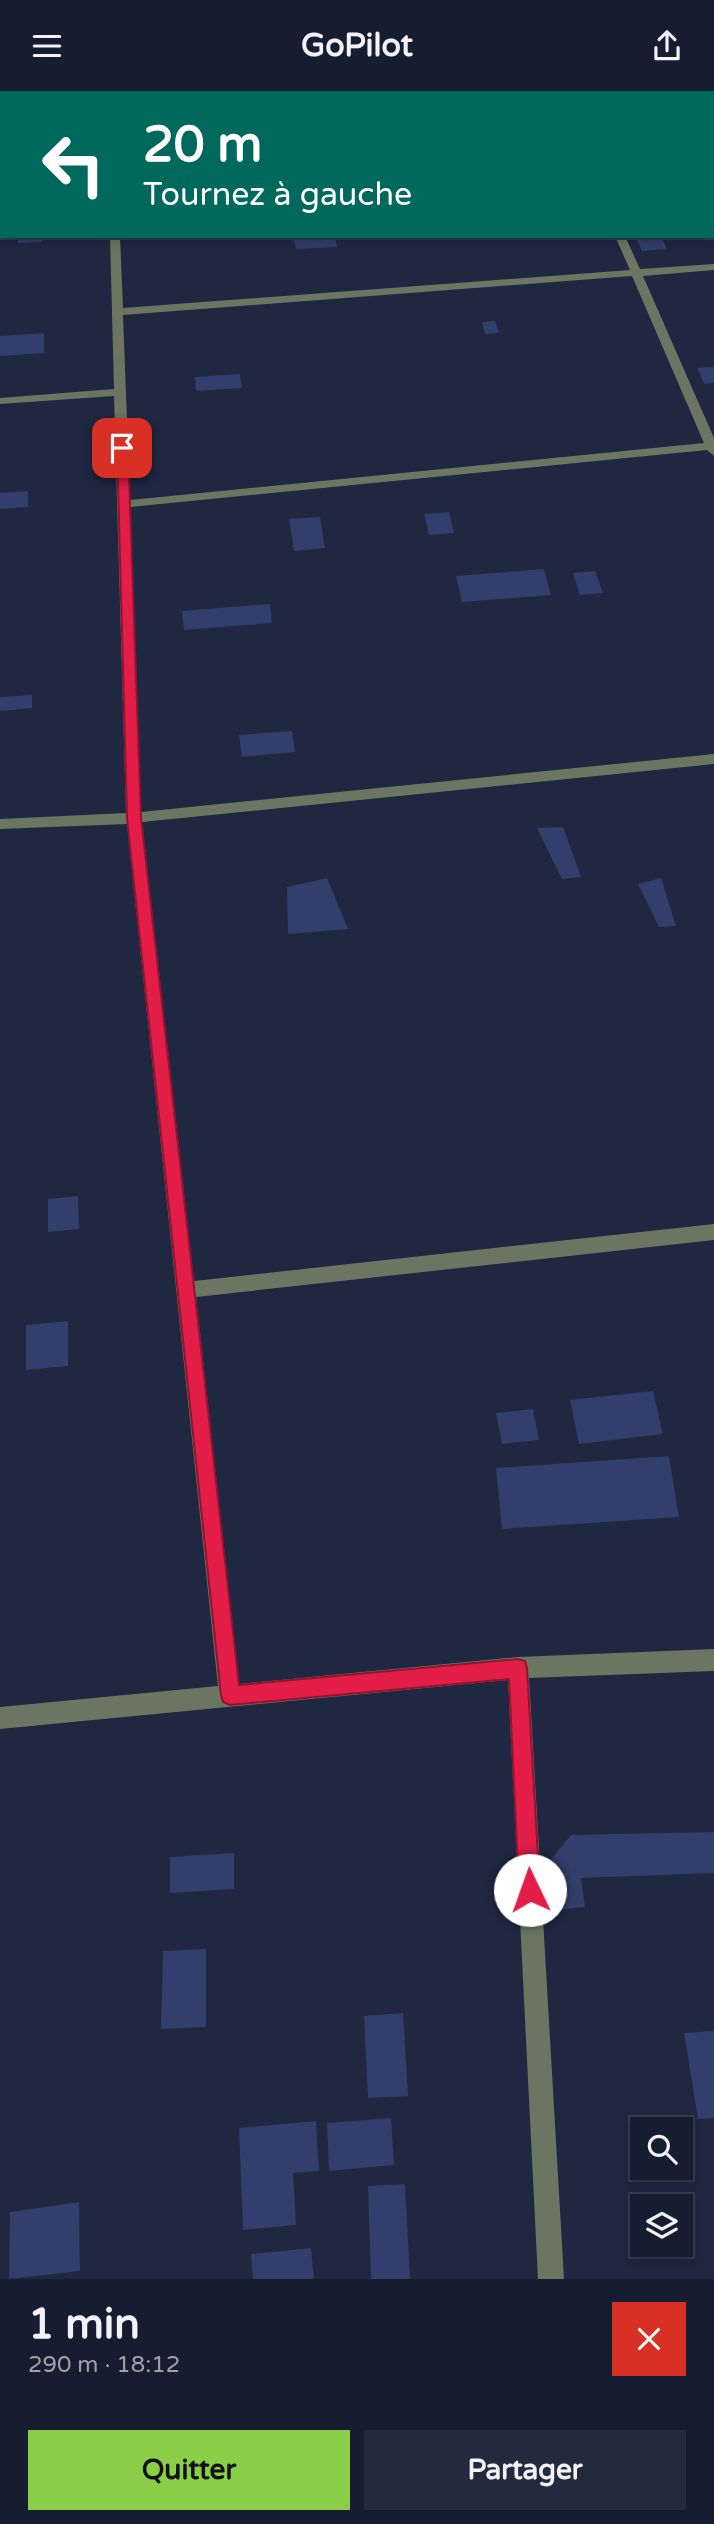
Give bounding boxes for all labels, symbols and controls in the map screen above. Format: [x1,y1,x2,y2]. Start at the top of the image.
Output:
icon: menu [28,27,66,65]
text: GoPilot [301,27,413,65]
icon: share [648,27,686,65]
text: 20 m [143,116,262,175]
icon: left [28,119,119,210]
text: Tournez à gauche [143,176,412,214]
pin [92,418,152,478]
icon: arrive [103,429,141,467]
position arrow [493,1853,567,1927]
map controls [630,2117,693,2257]
button: search [630,2117,693,2180]
button: layers [630,2194,693,2257]
text: 1 min [28,2299,140,2350]
button: close [612,2302,686,2376]
text: 290 m · 18:12 [28,2351,180,2379]
button: Quitter [28,2430,350,2510]
button: Partager [364,2430,686,2510]

